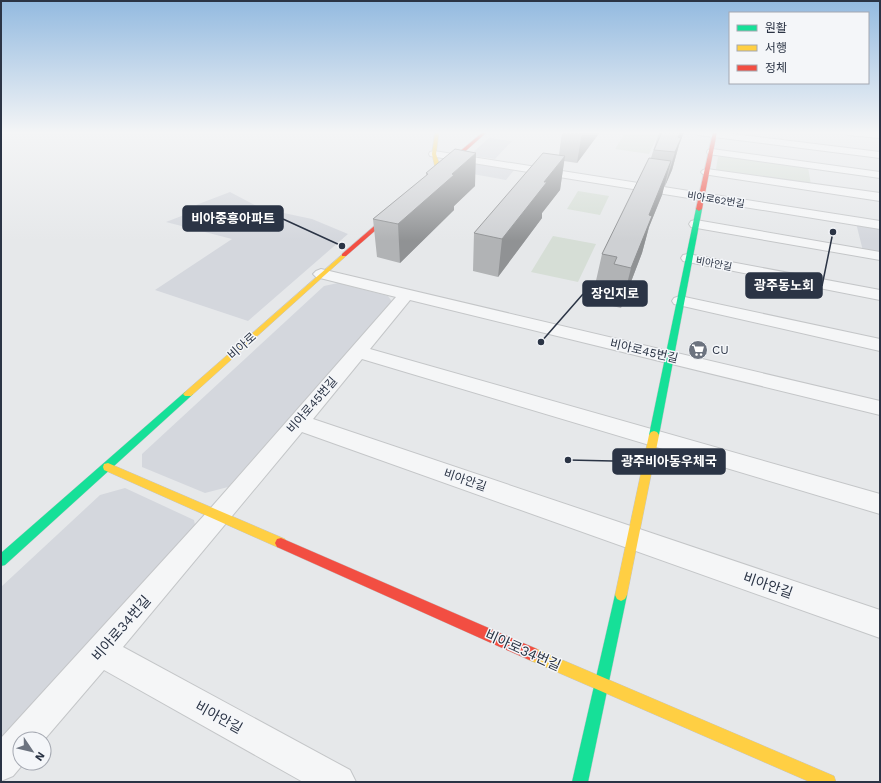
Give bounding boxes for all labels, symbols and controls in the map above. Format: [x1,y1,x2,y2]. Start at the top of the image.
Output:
legend [729,12,869,84]
text: 원활 [765,21,787,35]
text: 서행 [765,41,787,55]
text: 정체 [765,61,787,75]
street label: 비아로62번길 [686,190,745,209]
callout: 비아중흥아파트 [183,206,283,231]
text: 비아중흥아파트 [191,211,275,226]
street label: 비아안길 [695,255,733,272]
callout: 광주동노회 [746,273,822,298]
text: 광주동노회 [754,278,814,293]
callout: 장인지로 [583,281,647,306]
text: 장인지로 [591,286,639,301]
street label: 비아로 [225,330,259,362]
street label: 비아로45번길 [609,336,679,366]
supermarket icon: CU [687,339,709,361]
place label: CU [712,343,729,357]
street label: 비아로45번길 [284,374,340,436]
callout: 광주비아동우체국 [613,449,725,474]
text: 광주비아동우체국 [621,454,717,469]
street label: 비아안길 [442,466,488,494]
street label: 비아안길 [741,569,795,601]
street label: 비아로34번길 [88,592,154,664]
street label: 비아로34번길 [483,626,563,674]
street label: 비아안길 [193,698,245,736]
north arrow [12,731,52,771]
text: N [32,749,47,764]

